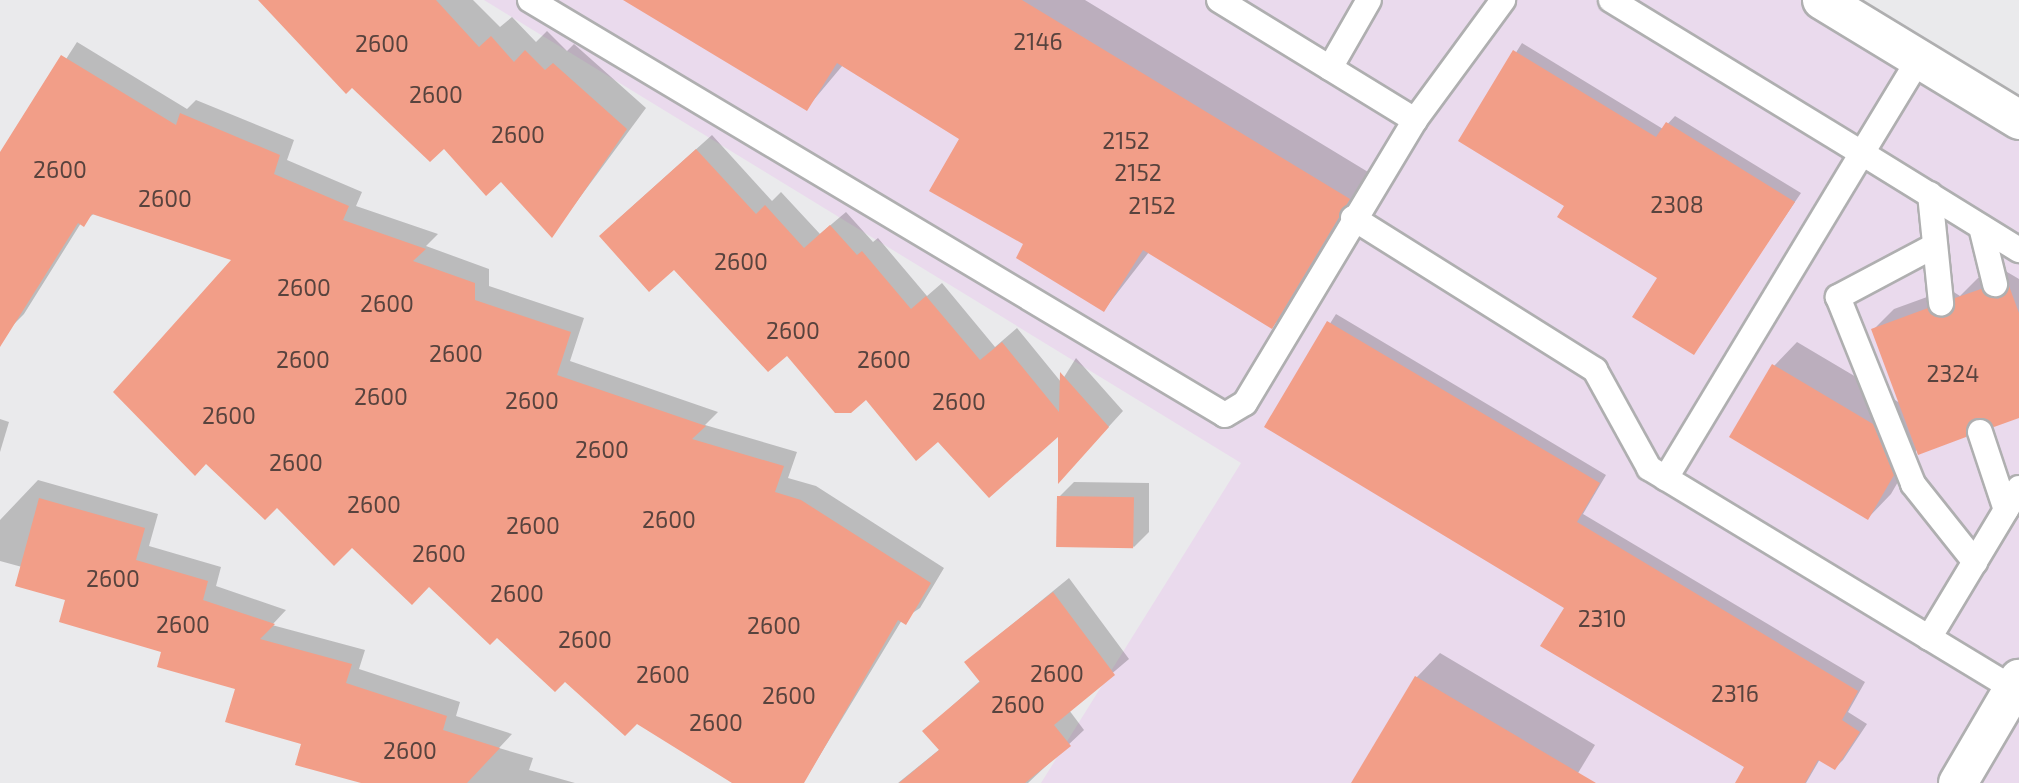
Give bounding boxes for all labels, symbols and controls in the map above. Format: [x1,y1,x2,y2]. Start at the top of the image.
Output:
house number: 2146 [1013,27,1063,55]
house number: 2600 [355,29,409,57]
house number: 2600 [409,80,463,108]
house number: 2600 [491,120,545,148]
house number: 2152 [1102,126,1150,154]
house number: 2600 [33,155,87,183]
house number: 2152 [1114,158,1162,186]
house number: 2600 [138,184,192,212]
house number: 2308 [1650,190,1704,218]
house number: 2152 [1128,191,1176,219]
house number: 2600 [714,247,768,275]
house number: 2600 [277,273,331,301]
house number: 2600 [360,289,414,317]
house number: 2600 [766,316,820,344]
house number: 2600 [429,339,483,367]
house number: 2600 [276,345,330,373]
house number: 2600 [857,345,911,373]
house number: 2324 [1927,359,1979,387]
house number: 2600 [354,382,408,410]
house number: 2600 [505,386,559,414]
house number: 2600 [932,387,986,415]
house number: 2600 [202,401,256,429]
house number: 2600 [575,435,629,463]
house number: 2600 [269,448,323,476]
house number: 2600 [347,490,401,518]
house number: 2600 [642,505,696,533]
house number: 2600 [506,511,560,539]
house number: 2600 [412,539,466,567]
house number: 2600 [86,564,140,592]
house number: 2600 [490,579,544,607]
house number: 2310 [1578,604,1626,632]
house number: 2600 [156,610,210,638]
house number: 2600 [747,611,801,639]
house number: 2600 [558,625,612,653]
house number: 2600 [1030,659,1084,687]
house number: 2600 [636,660,690,688]
house number: 2316 [1711,679,1759,707]
house number: 2600 [762,681,816,709]
house number: 2600 [991,690,1045,718]
house number: 2600 [689,708,743,736]
house number: 2600 [383,736,437,764]

